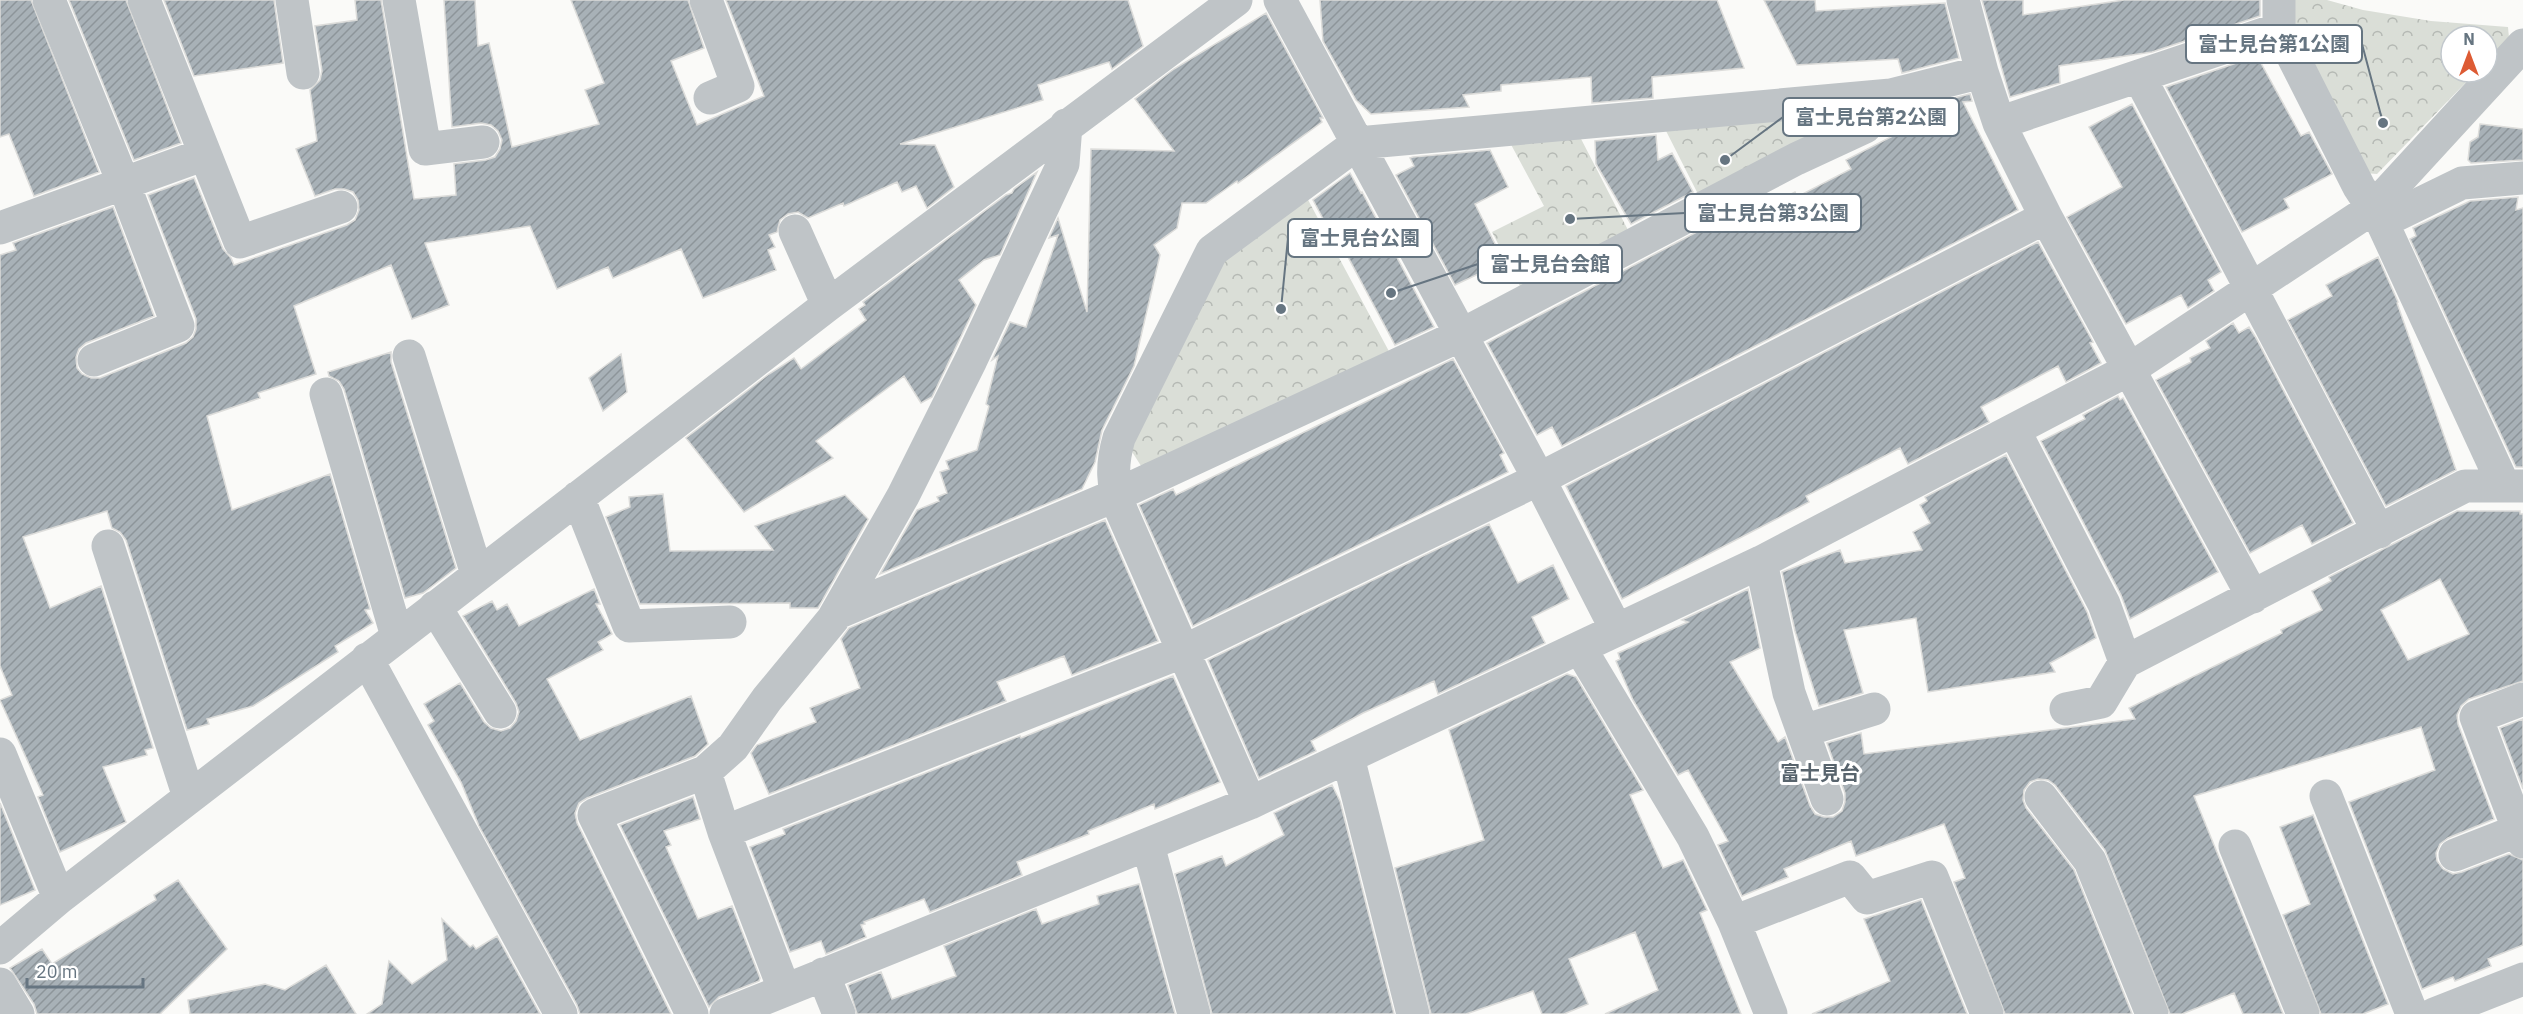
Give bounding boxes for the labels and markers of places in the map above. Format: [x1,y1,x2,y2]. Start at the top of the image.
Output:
callout: 富士見台第1公園 [2186,25,2362,63]
callout: 富士見台第2公園 [1783,98,1959,136]
callout: 富士見台第3公園 [1685,194,1861,232]
callout: 富士見台公園 [1288,219,1432,257]
callout: 富士見台会館 [1478,245,1622,283]

